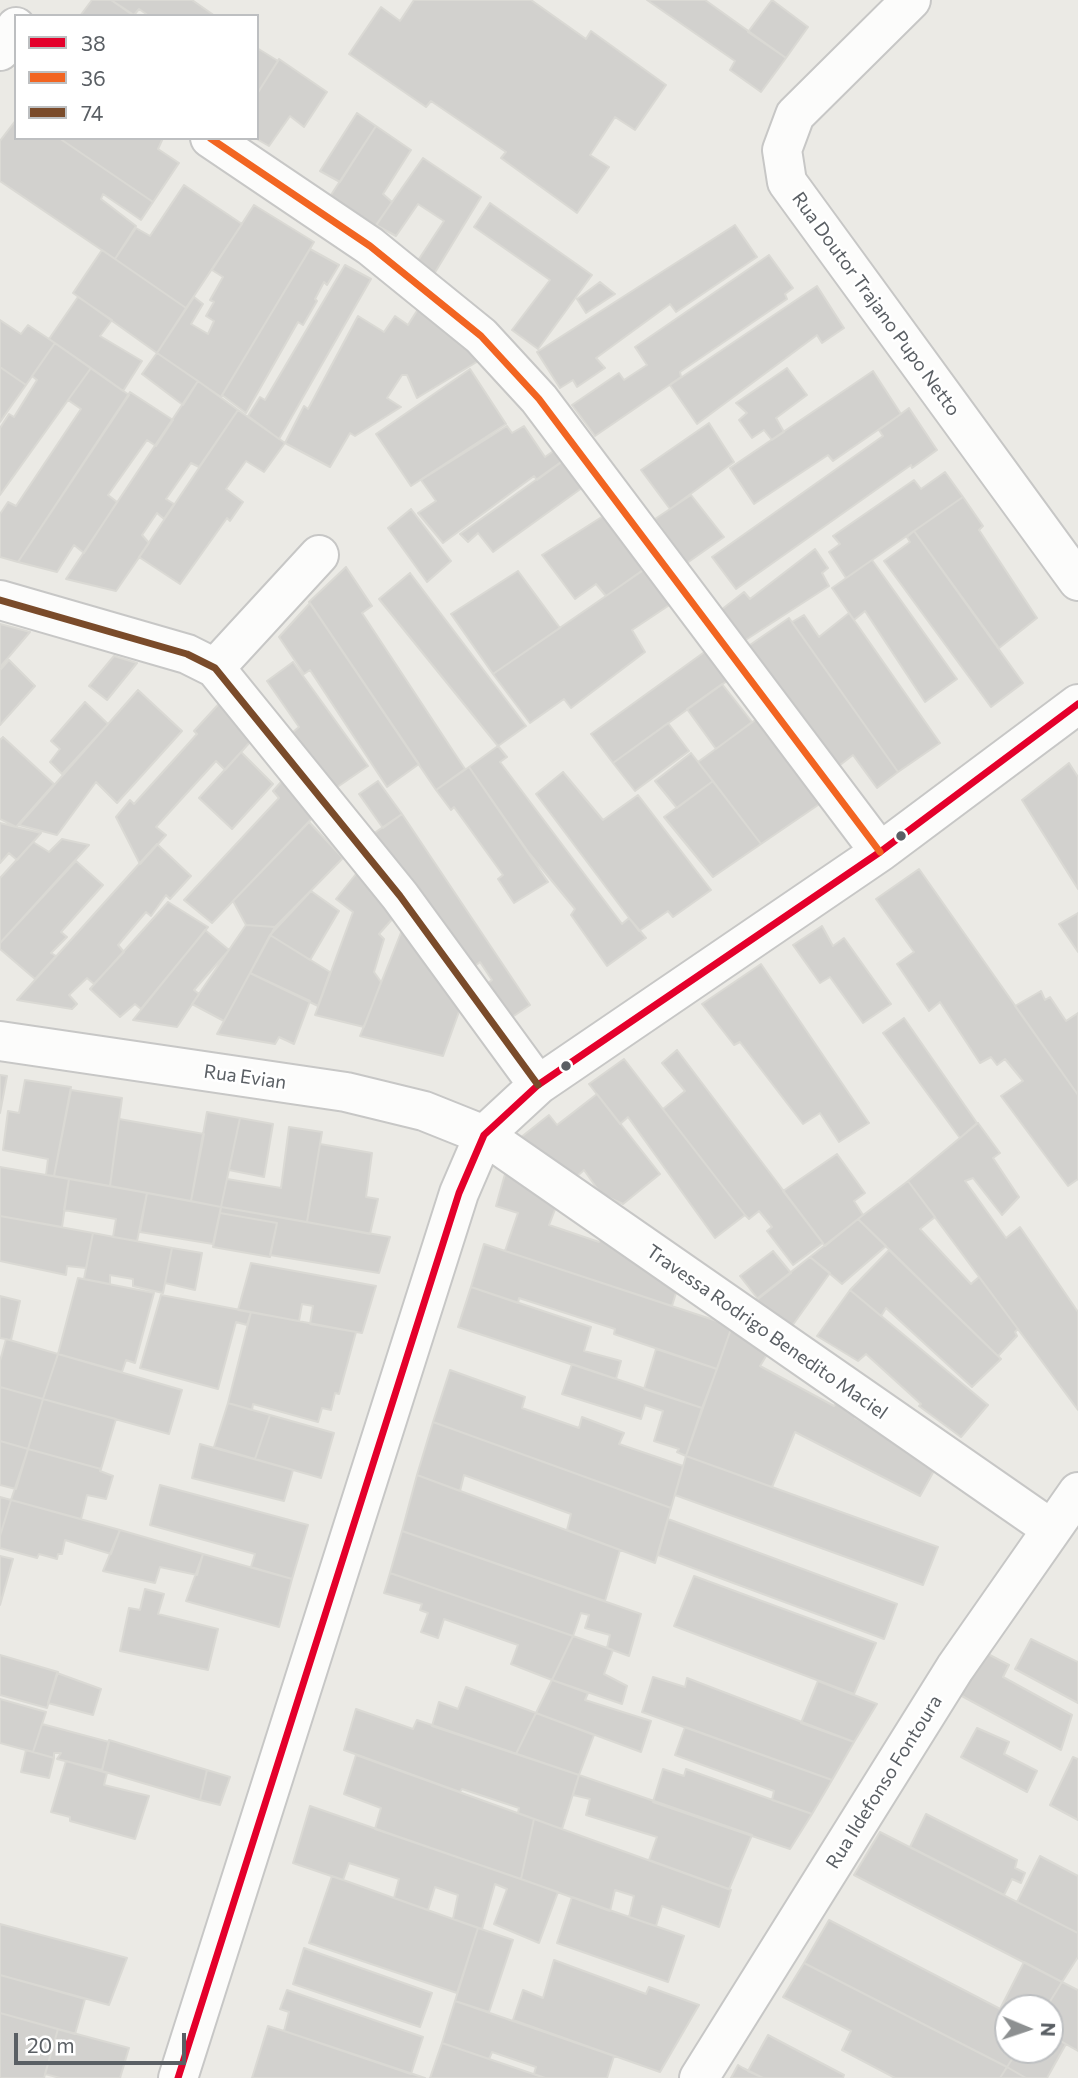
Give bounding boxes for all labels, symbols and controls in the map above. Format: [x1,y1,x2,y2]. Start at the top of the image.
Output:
legend [14,14,259,140]
text: 38 [81,30,106,55]
text: 36 [81,65,106,90]
text: 74 [81,100,103,125]
street label: Rua Doutor Trajano Pupo Netto [787,188,965,420]
unlabelled marker [894,829,908,843]
unlabelled marker [559,1059,573,1073]
street label: Rua Evian [202,1060,288,1094]
street label: Travessa Rodrigo Benedito Maciel [642,1240,892,1424]
street label: Rua Ildefonso Fontoura [821,1691,947,1873]
north arrow [994,1994,1064,2064]
scale bar [18,2018,189,2062]
text: N [1037,2022,1060,2037]
text: 20 m [27,2032,75,2057]

